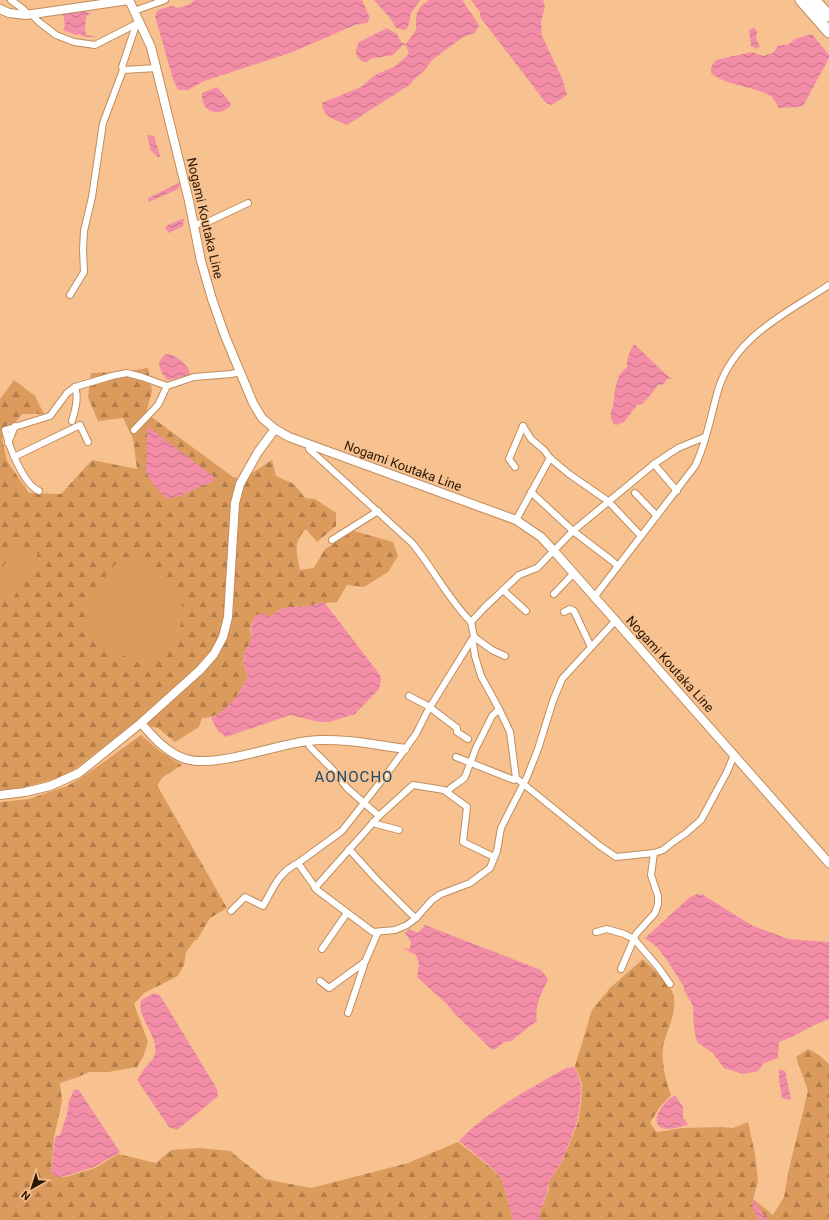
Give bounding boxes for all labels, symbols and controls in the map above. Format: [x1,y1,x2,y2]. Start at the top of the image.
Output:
street label: Nogami Koutaka Line [184,156,226,280]
street label: Nogami Koutaka Line [342,438,464,494]
street label: Nogami Koutaka Line [623,613,717,715]
district label: AONOCHO [315,768,393,786]
north arrow [12,1168,52,1208]
text: N [19,1188,33,1203]

